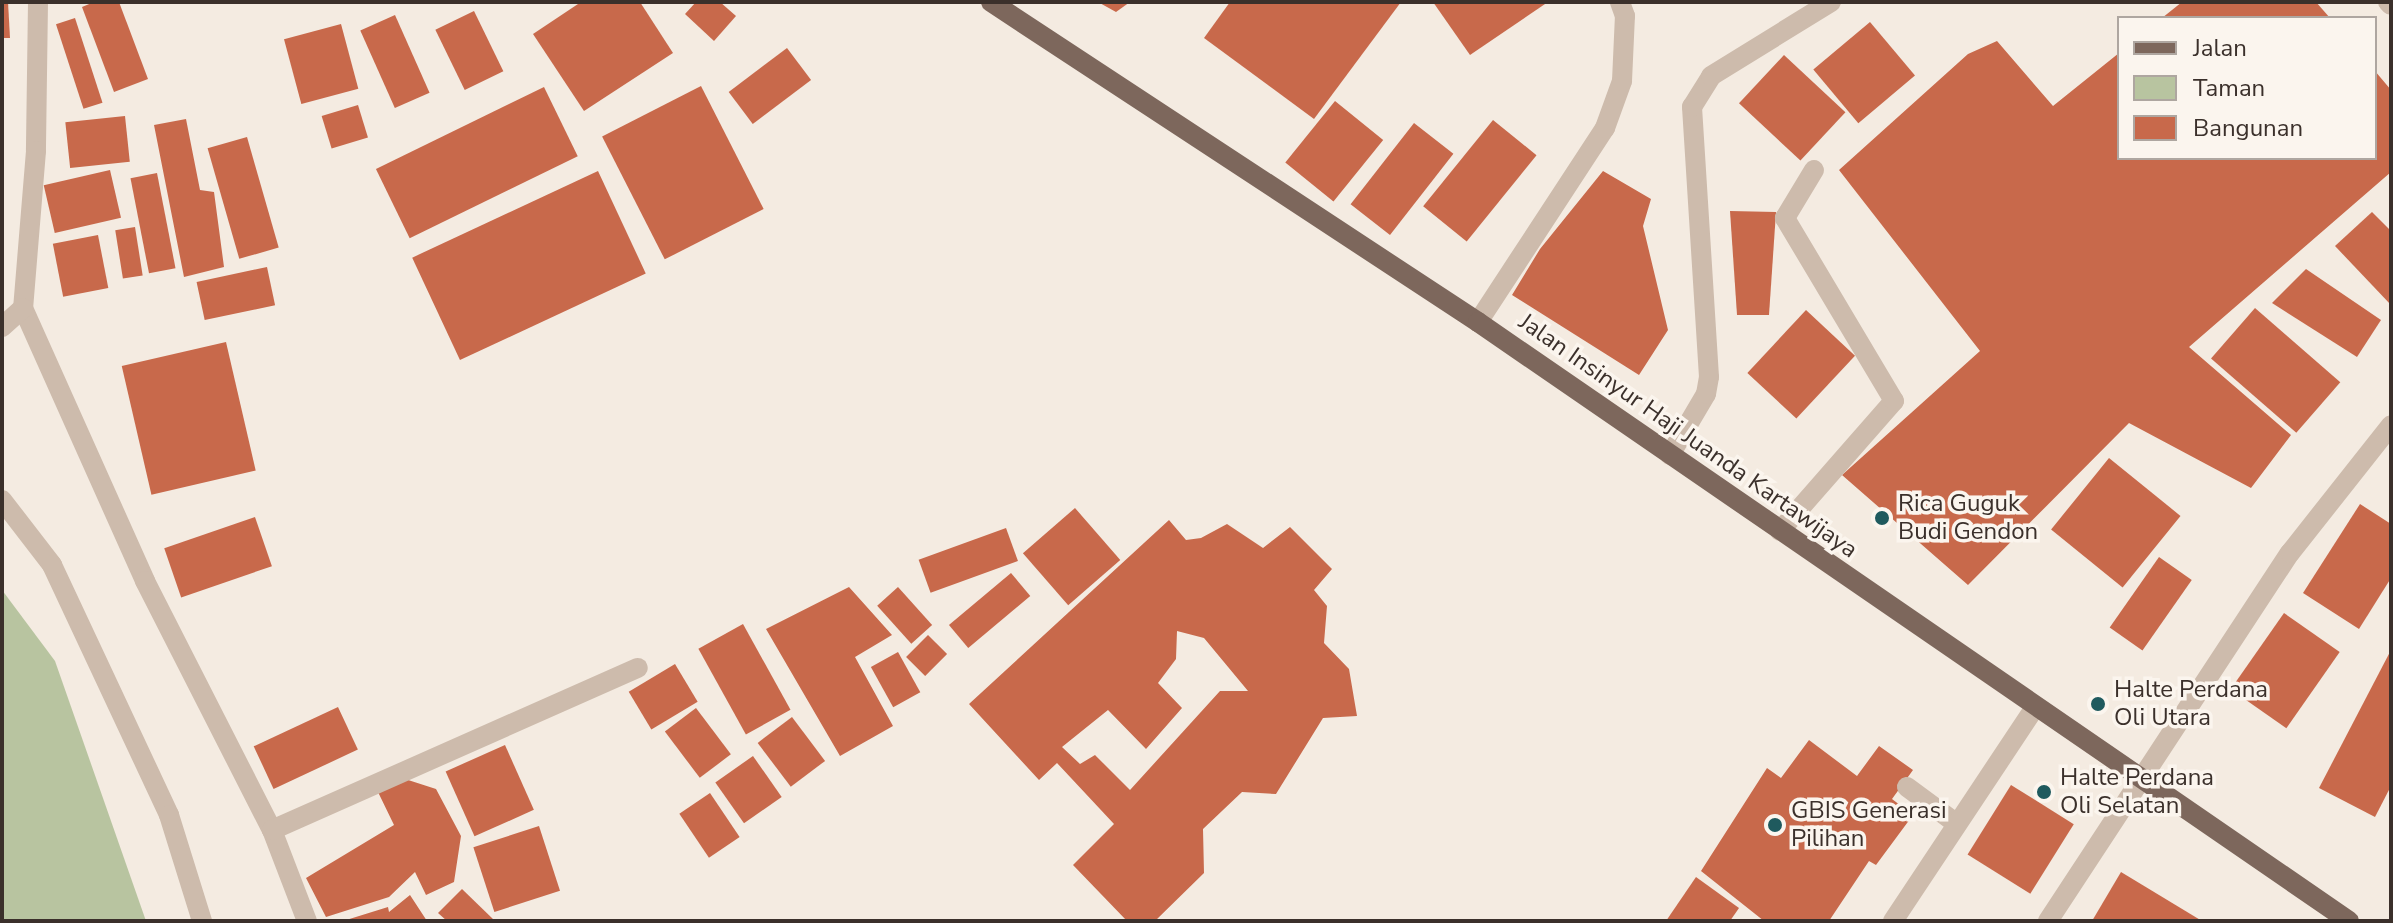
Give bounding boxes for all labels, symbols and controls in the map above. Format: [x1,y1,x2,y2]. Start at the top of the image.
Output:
legend [2117,16,2377,160]
text: Jalan [2193,32,2247,64]
text: Taman [2193,72,2265,104]
text: Bangunan [2193,112,2303,144]
street label: Jalan Insinyur Haji Juanda Kartawijaya [1513,308,1863,564]
place label: Rica Guguk Budi Gendon [1898,490,2038,546]
marker: Rica Guguk Budi Gendon [1873,509,1891,527]
place label: Halte Perdana Oli Utara [2114,676,2268,732]
marker: Halte Perdana Oli Utara [2089,695,2107,713]
place label: Halte Perdana Oli Selatan [2060,764,2214,820]
marker: Halte Perdana Oli Selatan [2035,783,2053,801]
place label: GBIS Generasi Pilihan [1791,797,1947,853]
marker: GBIS Generasi Pilihan [1766,816,1784,834]

